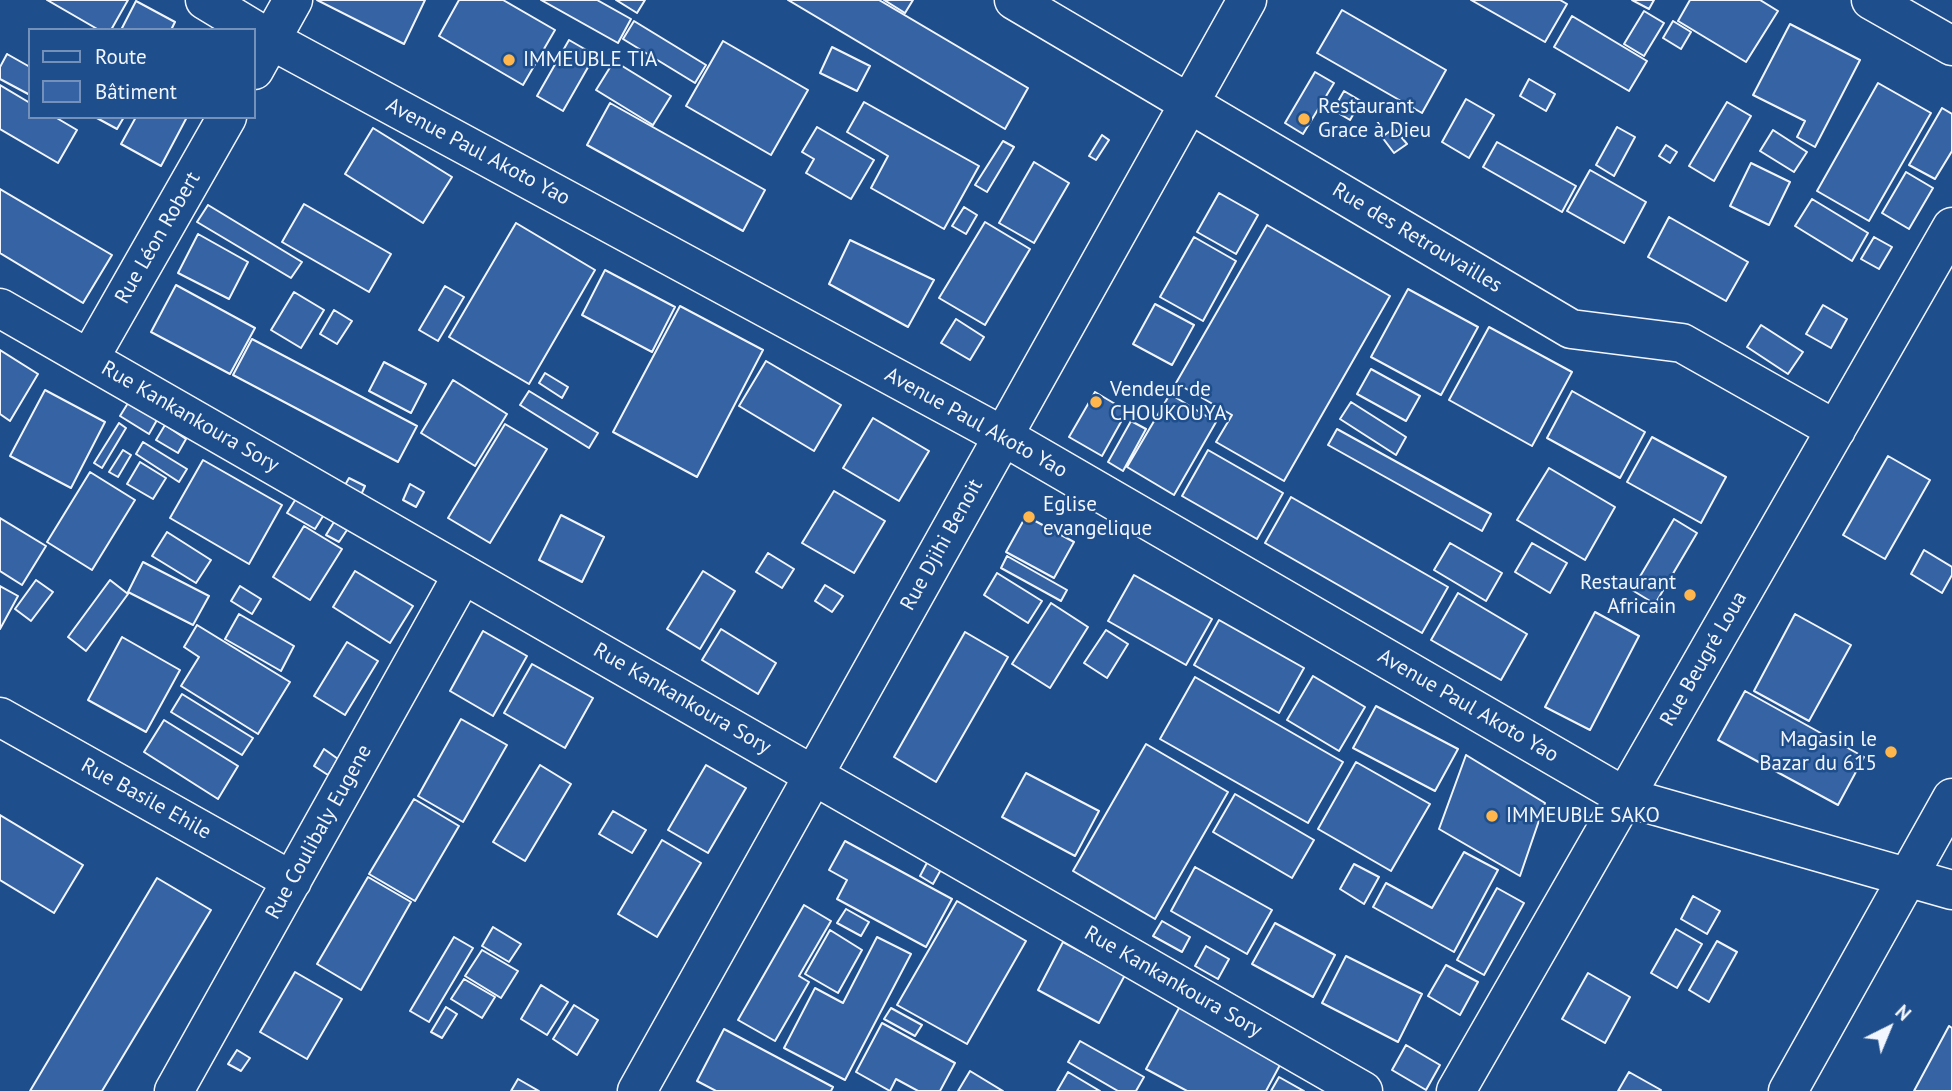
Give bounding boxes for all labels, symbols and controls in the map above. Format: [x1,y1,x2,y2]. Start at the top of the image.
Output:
legend [28,28,256,119]
text: Route [95,43,147,70]
place label: IMMEUBLE TIA [523,47,657,73]
marker: IMMEUBLE TIA [501,52,517,68]
text: Bâtiment [95,78,177,105]
street label: Avenue Paul Akoto Yao [382,93,574,211]
place label: Restaurant Grace à Dieu [1318,94,1431,144]
marker: Restaurant Grace à Dieu [1296,111,1312,127]
street label: Rue Léon Robert [110,168,206,308]
street label: Rue des Retrouvailles [1328,177,1506,299]
street label: Rue Kankankoura Sory [97,356,283,478]
street label: Avenue Paul Akoto Yao [880,362,1072,484]
place label: Vendeur de CHOUKOUYA [1110,377,1227,427]
marker: Vendeur de CHOUKOUYA [1088,394,1104,410]
street label: Rue Djihi Benoit [896,475,988,615]
place label: Eglise evangelique [1043,492,1152,542]
marker: Eglise evangelique [1021,509,1037,525]
place label: Restaurant Africain [1580,570,1676,620]
street label: Rue Beugré Loua [1655,587,1753,731]
marker: Restaurant Africain [1682,587,1698,603]
street label: Rue Kankankoura Sory [589,638,775,760]
street label: Avenue Paul Akoto Yao [1373,644,1563,768]
place label: Magasin le Bazar du 615 [1759,727,1877,777]
street label: Rue Coulibaly Eugene [261,740,377,924]
marker: Magasin le Bazar du 615 [1883,744,1899,760]
street label: Rue Basile Ehile [77,753,215,845]
place label: IMMEUBLE SAKO [1506,803,1660,829]
marker: IMMEUBLE SAKO [1484,808,1500,824]
street label: Rue Kankankoura Sory [1080,921,1266,1043]
north arrow [1854,993,1924,1063]
text: N [1891,1000,1916,1026]

